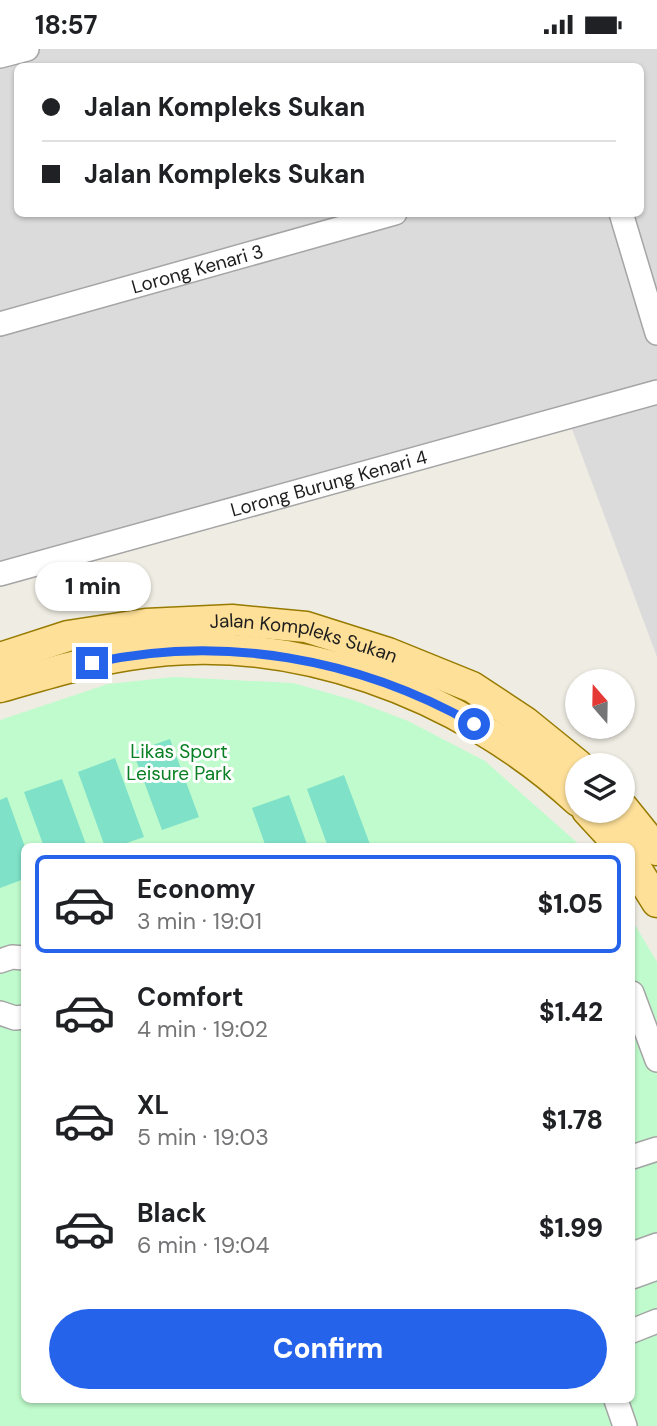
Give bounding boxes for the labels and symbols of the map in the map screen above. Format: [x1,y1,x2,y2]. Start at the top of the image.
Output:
street label: Lorong Kenari 3 [129,239,266,299]
street label: Lorong Burung Kenari 4 [228,444,430,523]
callout: 1 min [34,561,150,611]
street label: Jalan Kompleks Sukan [209,608,401,669]
route end [76,647,108,679]
north arrow [565,669,635,739]
route start [458,708,490,740]
park label: Likas Sport Leisure Park [126,739,232,786]

